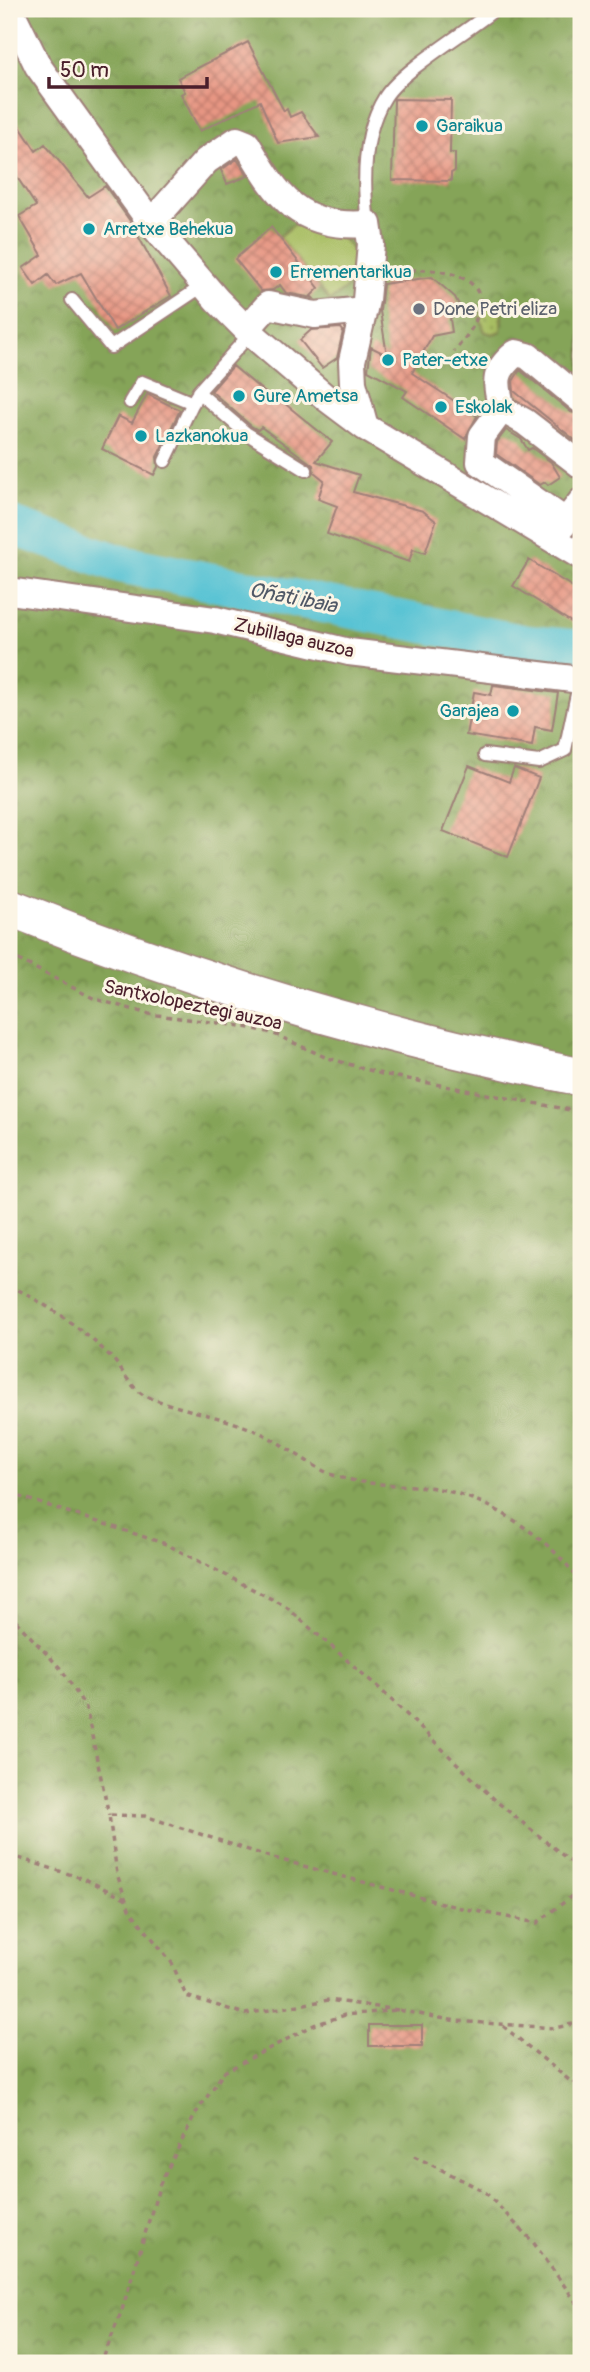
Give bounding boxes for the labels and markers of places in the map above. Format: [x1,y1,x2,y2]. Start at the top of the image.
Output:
place label: Garaikua [436,114,503,138]
marker: Garaikua [414,118,430,134]
place label: Arretxe Behekua [103,217,233,241]
marker: Arretxe Behekua [81,221,97,237]
place label: Errementarikua [290,260,412,284]
marker: Errementarikua [268,264,284,280]
place label: Done Petri eliza [433,297,557,321]
marker: Done Petri eliza [411,301,427,317]
place label: Pater-etxe [402,348,488,372]
marker: Pater-etxe [380,352,396,368]
place label: Gure Ametsa [253,384,358,408]
marker: Gure Ametsa [231,388,247,404]
place label: Eskolak [455,395,513,419]
marker: Eskolak [433,399,449,415]
place label: Lazkanokua [155,424,248,448]
marker: Lazkanokua [133,428,149,444]
place label: Garajea [439,699,499,723]
marker: Garajea [505,703,521,719]

